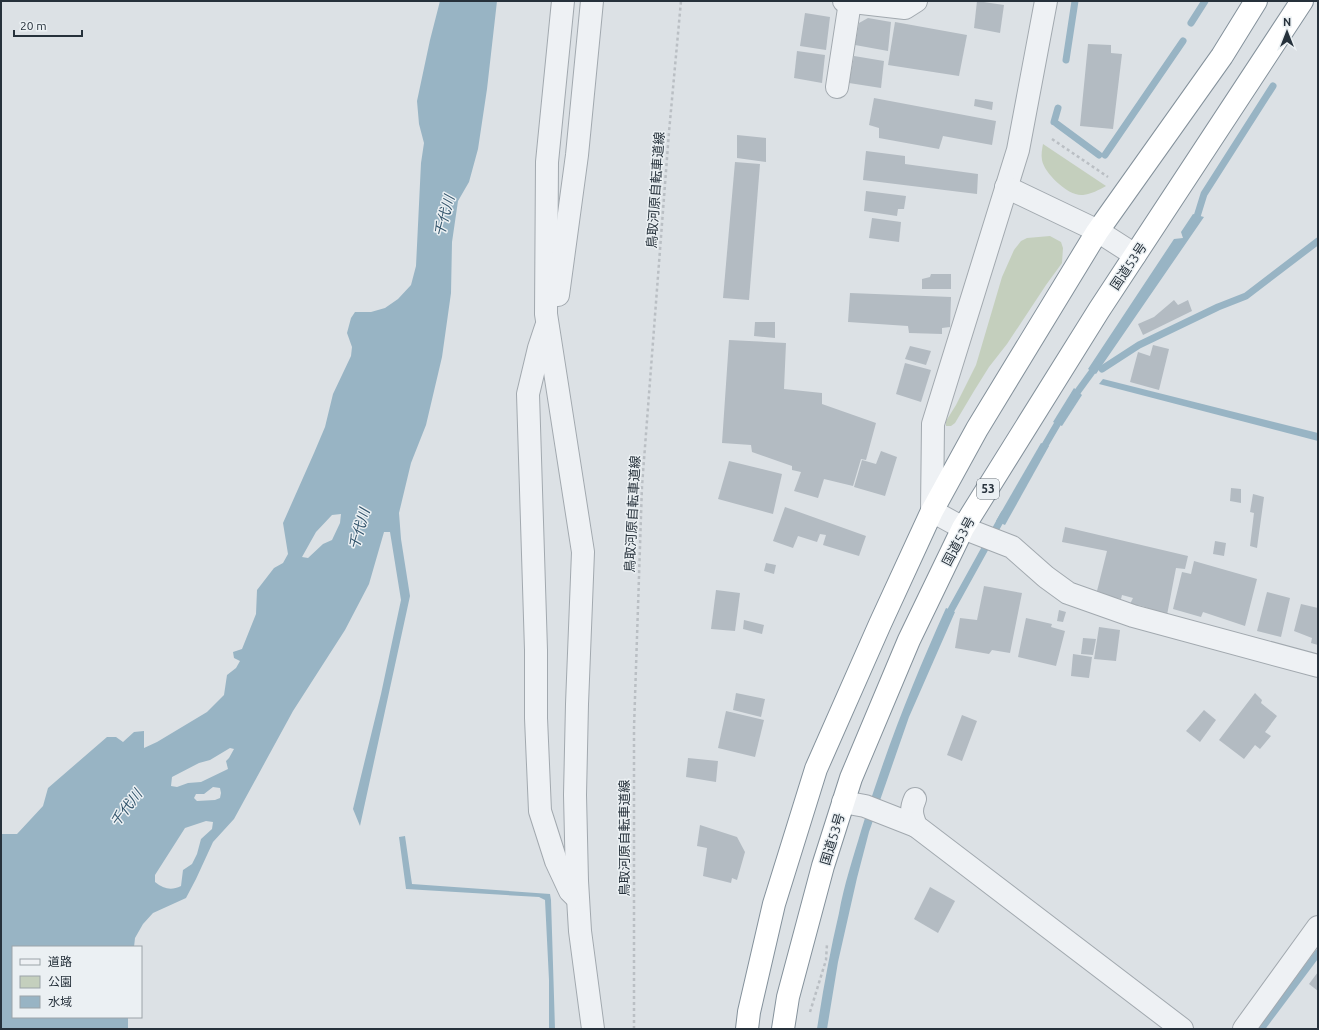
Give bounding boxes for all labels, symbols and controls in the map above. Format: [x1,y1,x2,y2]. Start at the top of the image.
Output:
scale bar [14,12,82,38]
north arrow [1267,12,1307,52]
text: N [1283,16,1291,28]
text: 20 m [20,19,47,32]
street label: 鳥取河原自転車道線 [644,131,666,249]
water label: 千代川 [431,192,458,238]
street label: 国道53号 [1107,240,1149,292]
street label: 鳥取河原自転車道線 [622,455,642,573]
road number: 53 [977,479,999,499]
water label: 千代川 [346,505,373,551]
street label: 国道53号 [939,514,977,568]
street label: 鳥取河原自転車道線 [617,779,631,897]
water label: 千代川 [107,785,146,830]
street label: 国道53号 [817,811,847,867]
legend [12,946,142,1018]
text: 道路 [48,955,72,968]
text: 公園 [48,975,72,988]
text: 水域 [48,995,72,1008]

